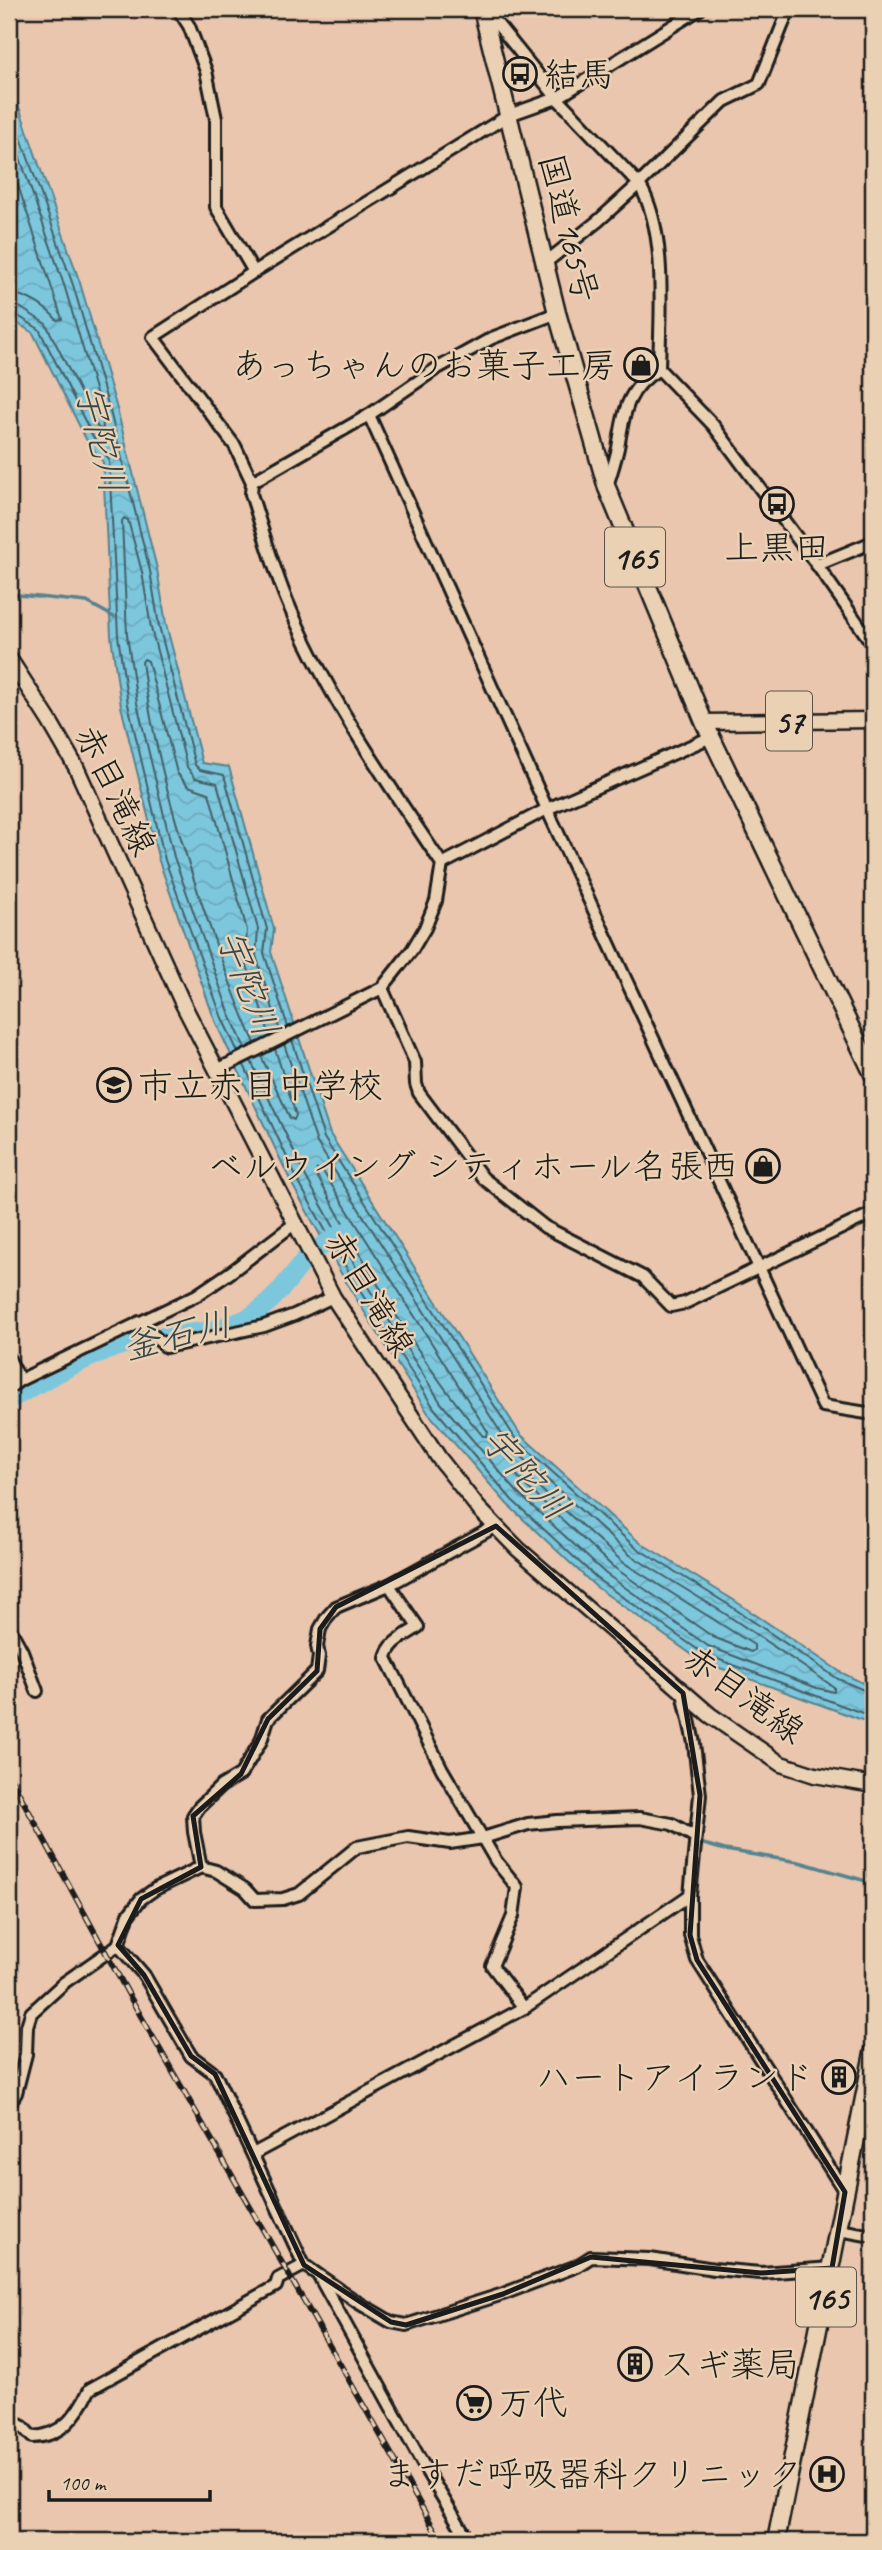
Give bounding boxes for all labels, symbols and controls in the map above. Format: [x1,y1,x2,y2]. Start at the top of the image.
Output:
place label: 結馬 [544,52,614,97]
bus stop icon: 結馬 [501,55,539,93]
street label: 国道165号 [528,149,609,307]
place label: あっちゃんのお菓子工房 [232,343,616,388]
shop icon: あっちゃんのお菓子工房 [622,346,660,384]
water label: 宇陀川 [65,380,138,499]
bus stop icon: 上黒田 [758,485,796,523]
place label: 上黒田 [724,525,830,570]
road number: 165 [605,528,665,586]
road number: 57 [766,692,812,750]
street label: 赤目滝線 [65,717,166,863]
water label: 宇陀川 [207,923,290,1043]
place label: 市立赤目中学校 [138,1063,383,1108]
school or university icon: 市立赤目中学校 [95,1066,133,1104]
place label: ベルウイング シティホール名張西 [208,1144,738,1189]
shop icon: ベルウイング シティホール名張西 [744,1147,782,1185]
street label: 赤目滝線 [314,1222,425,1365]
water label: 釜石川 [118,1298,237,1371]
water label: 宇陀川 [471,1416,580,1530]
street label: 赤目滝線 [674,1635,814,1754]
place label: ハートアイランド [536,2055,814,2100]
building icon: ハートアイランド [820,2058,858,2096]
road number: 165 [796,2268,856,2326]
place label: スギ薬局 [660,2342,800,2387]
building icon: スギ薬局 [616,2345,654,2383]
place label: 万代 [498,2381,568,2426]
supermarket icon: 万代 [455,2384,493,2422]
place label: ますだ呼吸器科クリニック [382,2452,802,2497]
hospital icon: ますだ呼吸器科クリニック [808,2455,846,2493]
scale bar [49,2459,210,2503]
text: 100 m [60,2470,107,2496]

